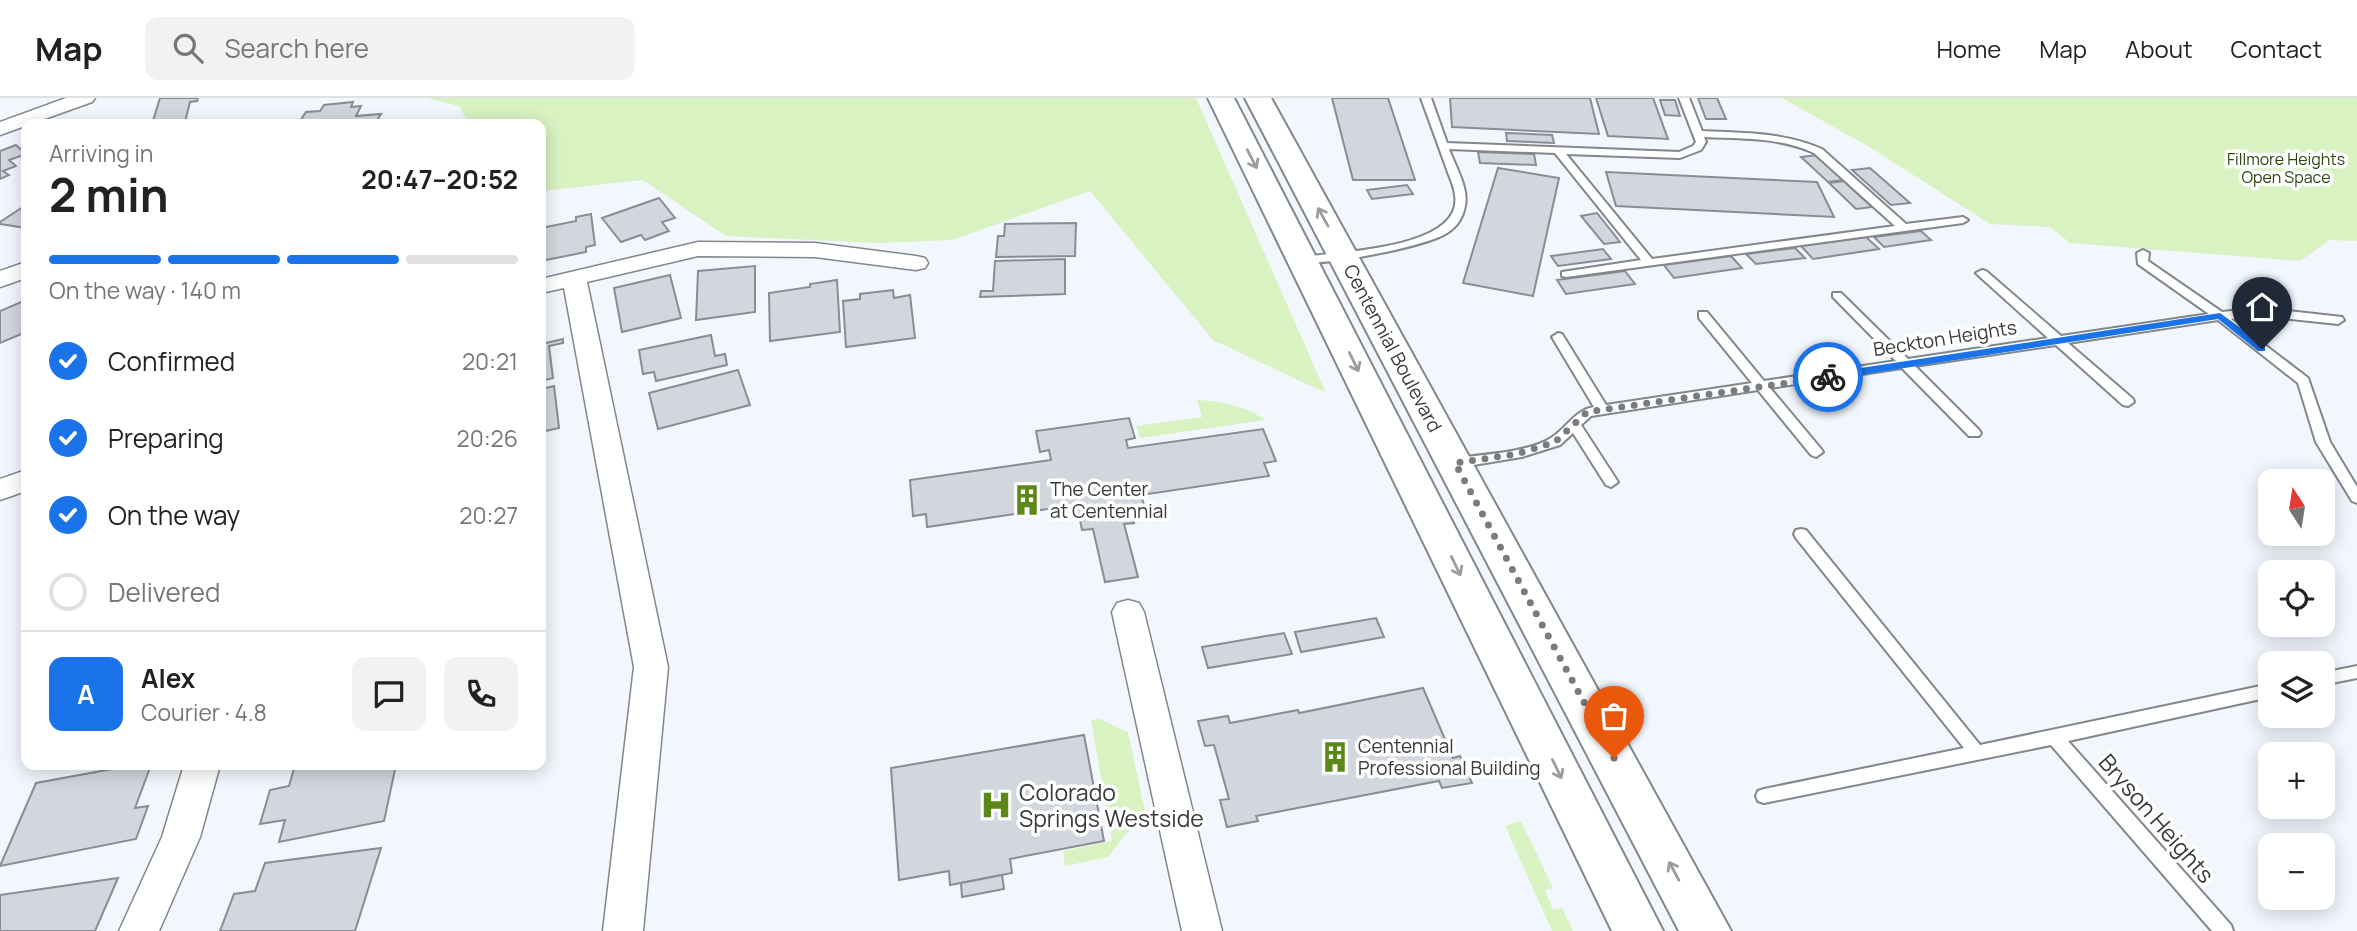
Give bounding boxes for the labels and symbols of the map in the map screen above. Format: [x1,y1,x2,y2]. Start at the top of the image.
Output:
one-way arrow [1246,148,1259,169]
park label: Fillmore Heights Open Space [2227,148,2345,188]
one-way arrow [1316,207,1329,228]
street label: Centennial Boulevard [1338,260,1448,436]
pin [2232,277,2292,349]
street label: Beckton Heights [1871,314,2019,362]
courier [1793,342,1863,412]
one-way arrow [1348,351,1362,372]
north arrow [2258,469,2334,546]
place label: The Center at Centennial [1050,476,1168,524]
building icon: The Center at Centennial [1010,483,1044,517]
one-way arrow [1449,555,1463,576]
pin [1584,686,1644,758]
place label: Centennial Professional Building [1358,733,1541,781]
building icon: Centennial Professional Building [1318,740,1352,774]
street label: Bryson Heights [2092,747,2222,889]
one-way arrow [1551,758,1565,779]
place label: Colorado Springs Westside [1019,776,1204,834]
hospital icon: Colorado Springs Westside [979,788,1013,822]
one-way arrow [1667,861,1680,882]

